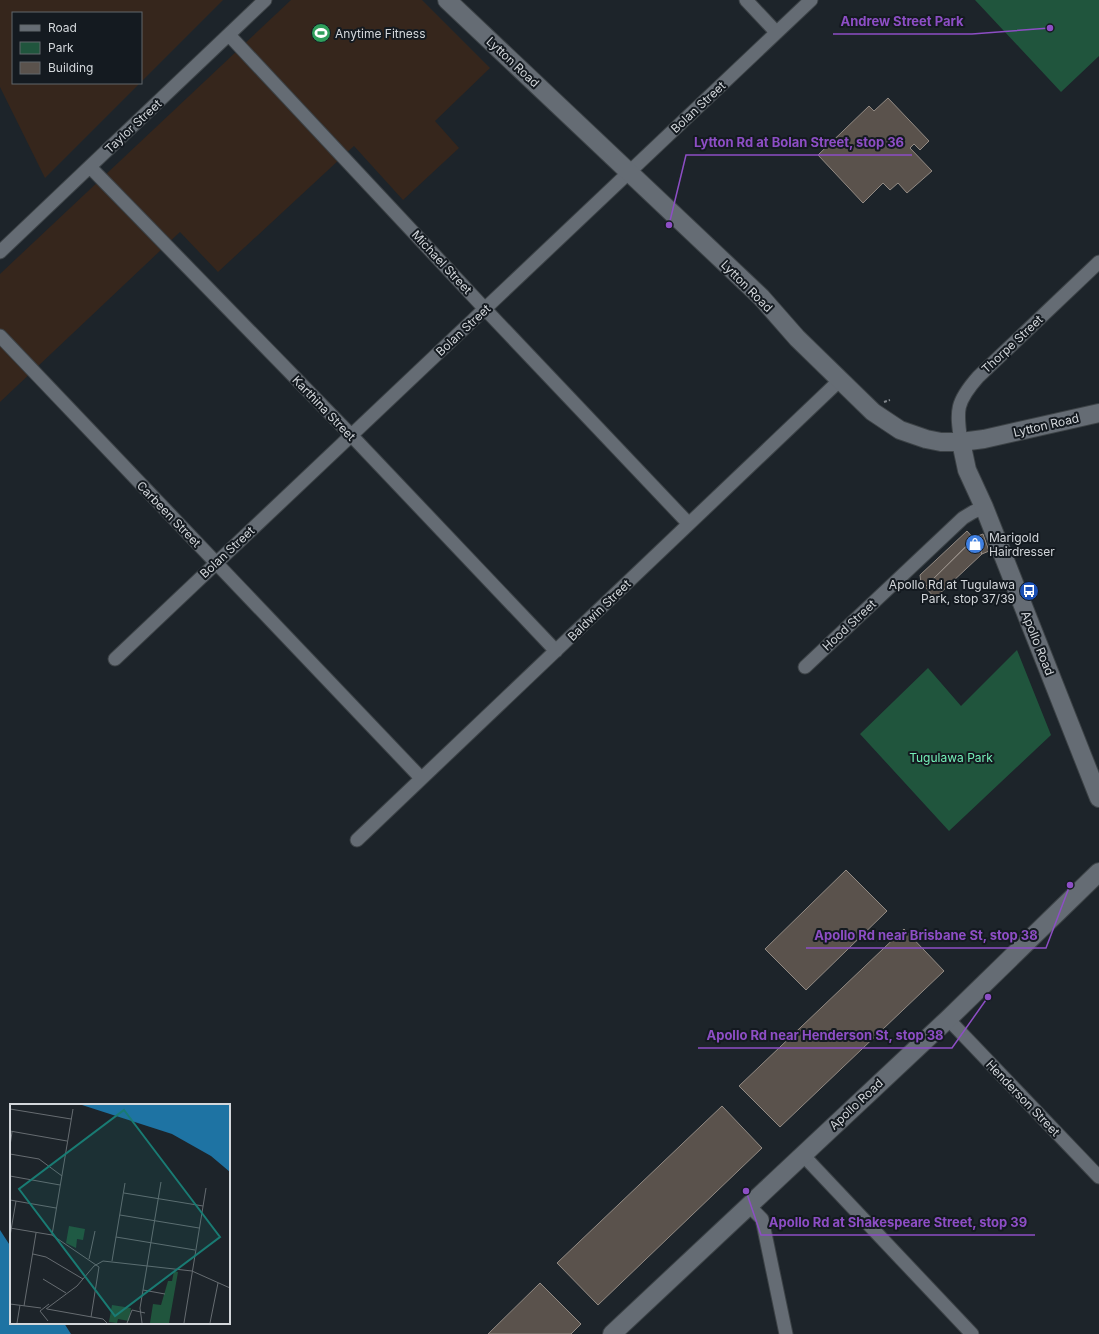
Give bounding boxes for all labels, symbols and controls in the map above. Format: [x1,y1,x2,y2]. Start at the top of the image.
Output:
callout: Andrew Street Park [833,9,972,34]
legend [12,12,142,84]
text: Andrew Street Park [840,13,964,29]
text: Road [48,20,77,35]
sports icon: Anytime Fitness [310,22,332,44]
place label: Anytime Fitness [335,26,426,41]
street label: Lytton Road [483,34,543,90]
text: Park [48,40,74,55]
text: Building [48,60,93,75]
street label: Bolan Street [668,78,728,136]
street label: Taylor Street [102,96,165,156]
callout: Lytton Rd at Bolan Street, stop 36 [686,130,912,155]
text: Lytton Rd at Bolan Street, stop 36 [694,134,904,150]
street label: Michael Street [409,227,475,297]
street label: Lytton Road [718,257,776,315]
street label: Bolan Street [433,301,493,359]
street label: Thorpe Street [978,312,1046,376]
street label: Karthina Street [289,372,359,444]
street label: Lytton Road [1012,410,1080,440]
street label: Carbeen Street [134,478,204,550]
street label: Bolan Street [197,523,257,581]
place label: Marigold Hairdresser [989,530,1055,559]
shop icon: Marigold Hairdresser [964,533,986,555]
street label: Baldwin Street [564,576,634,644]
place label: Apollo Rd at Tugulawa Park, stop 37/39 [889,577,1015,606]
bus stop icon: Apollo Rd at Tugulawa Park, stop 37/39 [1018,580,1040,602]
street label: Hood Street [819,596,879,654]
street label: Apollo Road [1018,609,1058,677]
park label: Tugulawa Park [909,750,993,765]
callout: Apollo Rd near Brisbane St, stop 38 [806,923,1046,948]
text: Apollo Rd near Brisbane St, stop 38 [814,927,1038,943]
callout: Apollo Rd near Henderson St, stop 38 [698,1023,952,1048]
text: Apollo Rd near Henderson St, stop 38 [706,1027,944,1043]
street label: Henderson Street [983,1057,1063,1139]
street label: Apollo Road [826,1075,886,1133]
inset map [10,1104,230,1324]
callout: Apollo Rd at Shakespeare Street, stop 39 [761,1210,1035,1235]
text: Apollo Rd at Shakespeare Street, stop 39 [769,1214,1027,1230]

